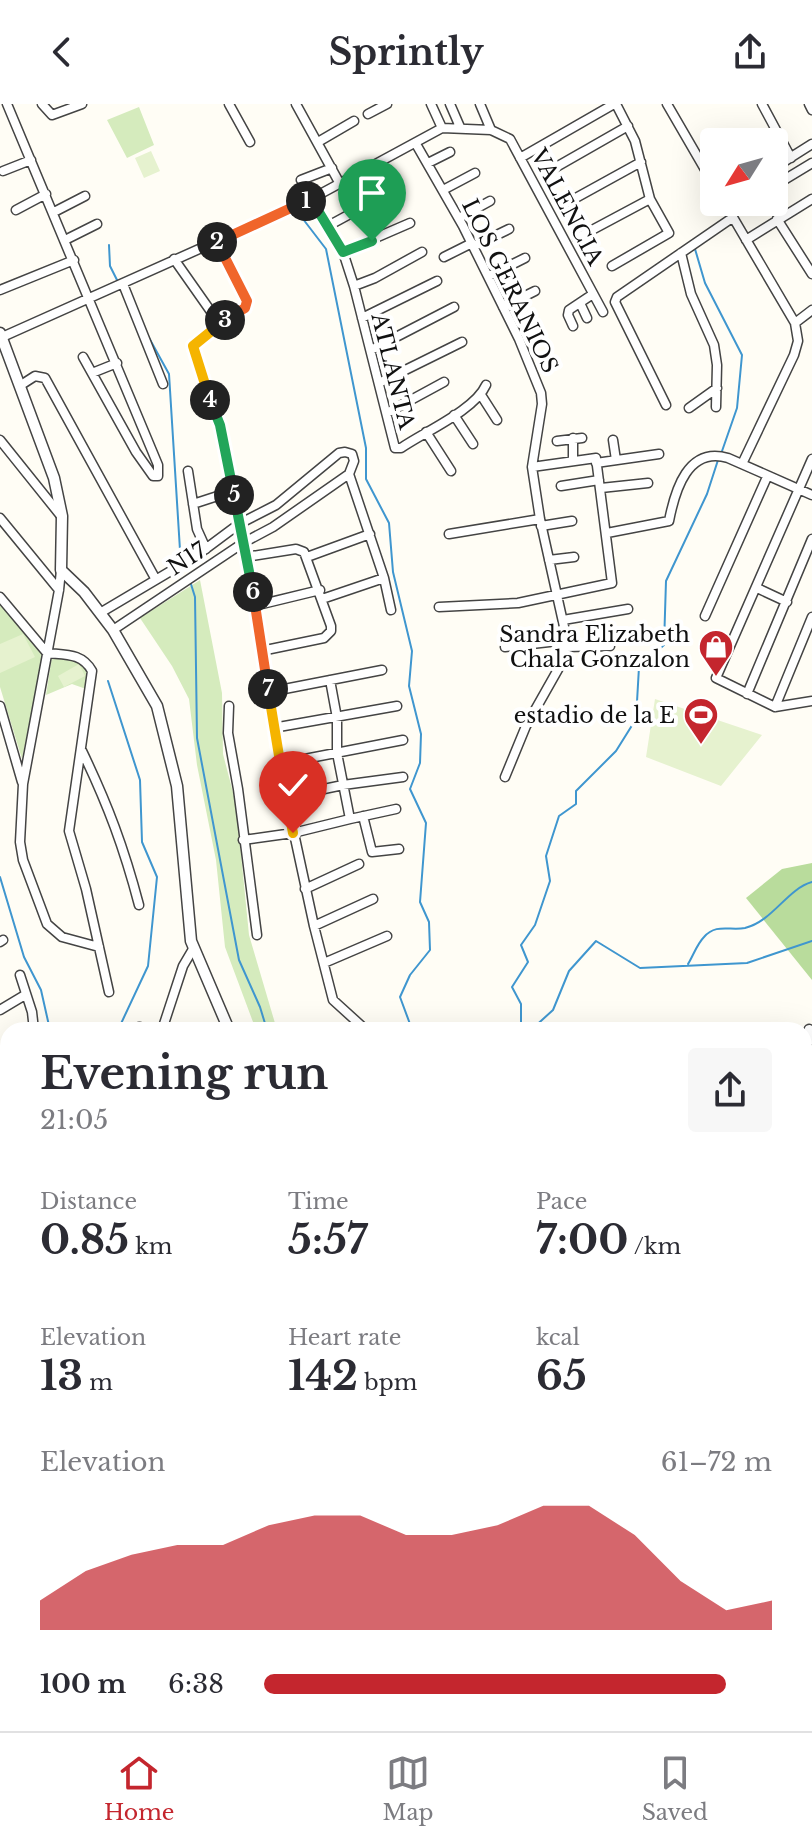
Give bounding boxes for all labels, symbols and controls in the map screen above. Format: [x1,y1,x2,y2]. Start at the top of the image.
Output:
icon: back [40,30,84,74]
text: Sprintly [328,30,484,75]
icon: share [728,30,772,74]
north arrow [700,128,788,216]
map controls [700,128,788,216]
street label: VALENCIA [525,143,609,271]
pin [338,159,406,241]
icon: arrive [350,171,394,215]
pin: 1 [286,181,326,221]
text: 1 [301,187,311,214]
street label: LOS GERANIOS [456,195,564,377]
pin: 2 [197,222,237,262]
text: 2 [210,228,224,255]
pin: 3 [205,300,245,340]
text: 3 [218,306,232,333]
street label: ATLANTA [365,309,421,433]
pin: 4 [190,380,230,420]
text: 4 [203,386,217,413]
pin: 5 [214,475,254,515]
text: 5 [227,481,241,508]
street label: N17 [163,536,212,581]
pin: 6 [233,572,273,612]
text: 6 [246,578,260,605]
place label: Sandra Elizabeth Chala Gonzalon [499,621,690,673]
shop icon: Sandra Elizabeth Chala Gonzalon [697,628,735,678]
pin: 7 [248,669,288,709]
text: 7 [262,675,274,702]
sports icon: estadio de la E [682,696,720,746]
place label: estadio de la E [514,702,675,729]
pin [259,751,327,833]
icon: check [271,763,315,807]
text: Evening run [40,1046,328,1101]
button: share [688,1048,772,1132]
text: 21:05 [40,1104,108,1136]
text: Distance [40,1188,137,1215]
text: Time [288,1188,349,1215]
text: Pace [536,1188,587,1215]
text: 0.85 [40,1215,129,1265]
text: 5:57 [288,1215,368,1265]
text: 7:00 [536,1215,628,1265]
text: km [129,1233,172,1260]
text: /km [628,1233,681,1260]
text: Elevation [40,1324,146,1351]
text: Heart rate [288,1324,401,1351]
text: kcal [536,1324,580,1351]
text: 13 [40,1351,83,1401]
text: 142 [288,1351,358,1401]
text: 65 [536,1351,587,1401]
text: m [83,1369,113,1396]
text: bpm [358,1369,417,1396]
text: Elevation [40,1446,166,1478]
text: 61–72 m [661,1446,772,1478]
text: 100 m [40,1668,126,1700]
text: 6:38 [168,1668,224,1700]
tab: Home [104,1751,174,1826]
tab: Map [382,1751,434,1826]
tab: Saved [642,1751,708,1826]

